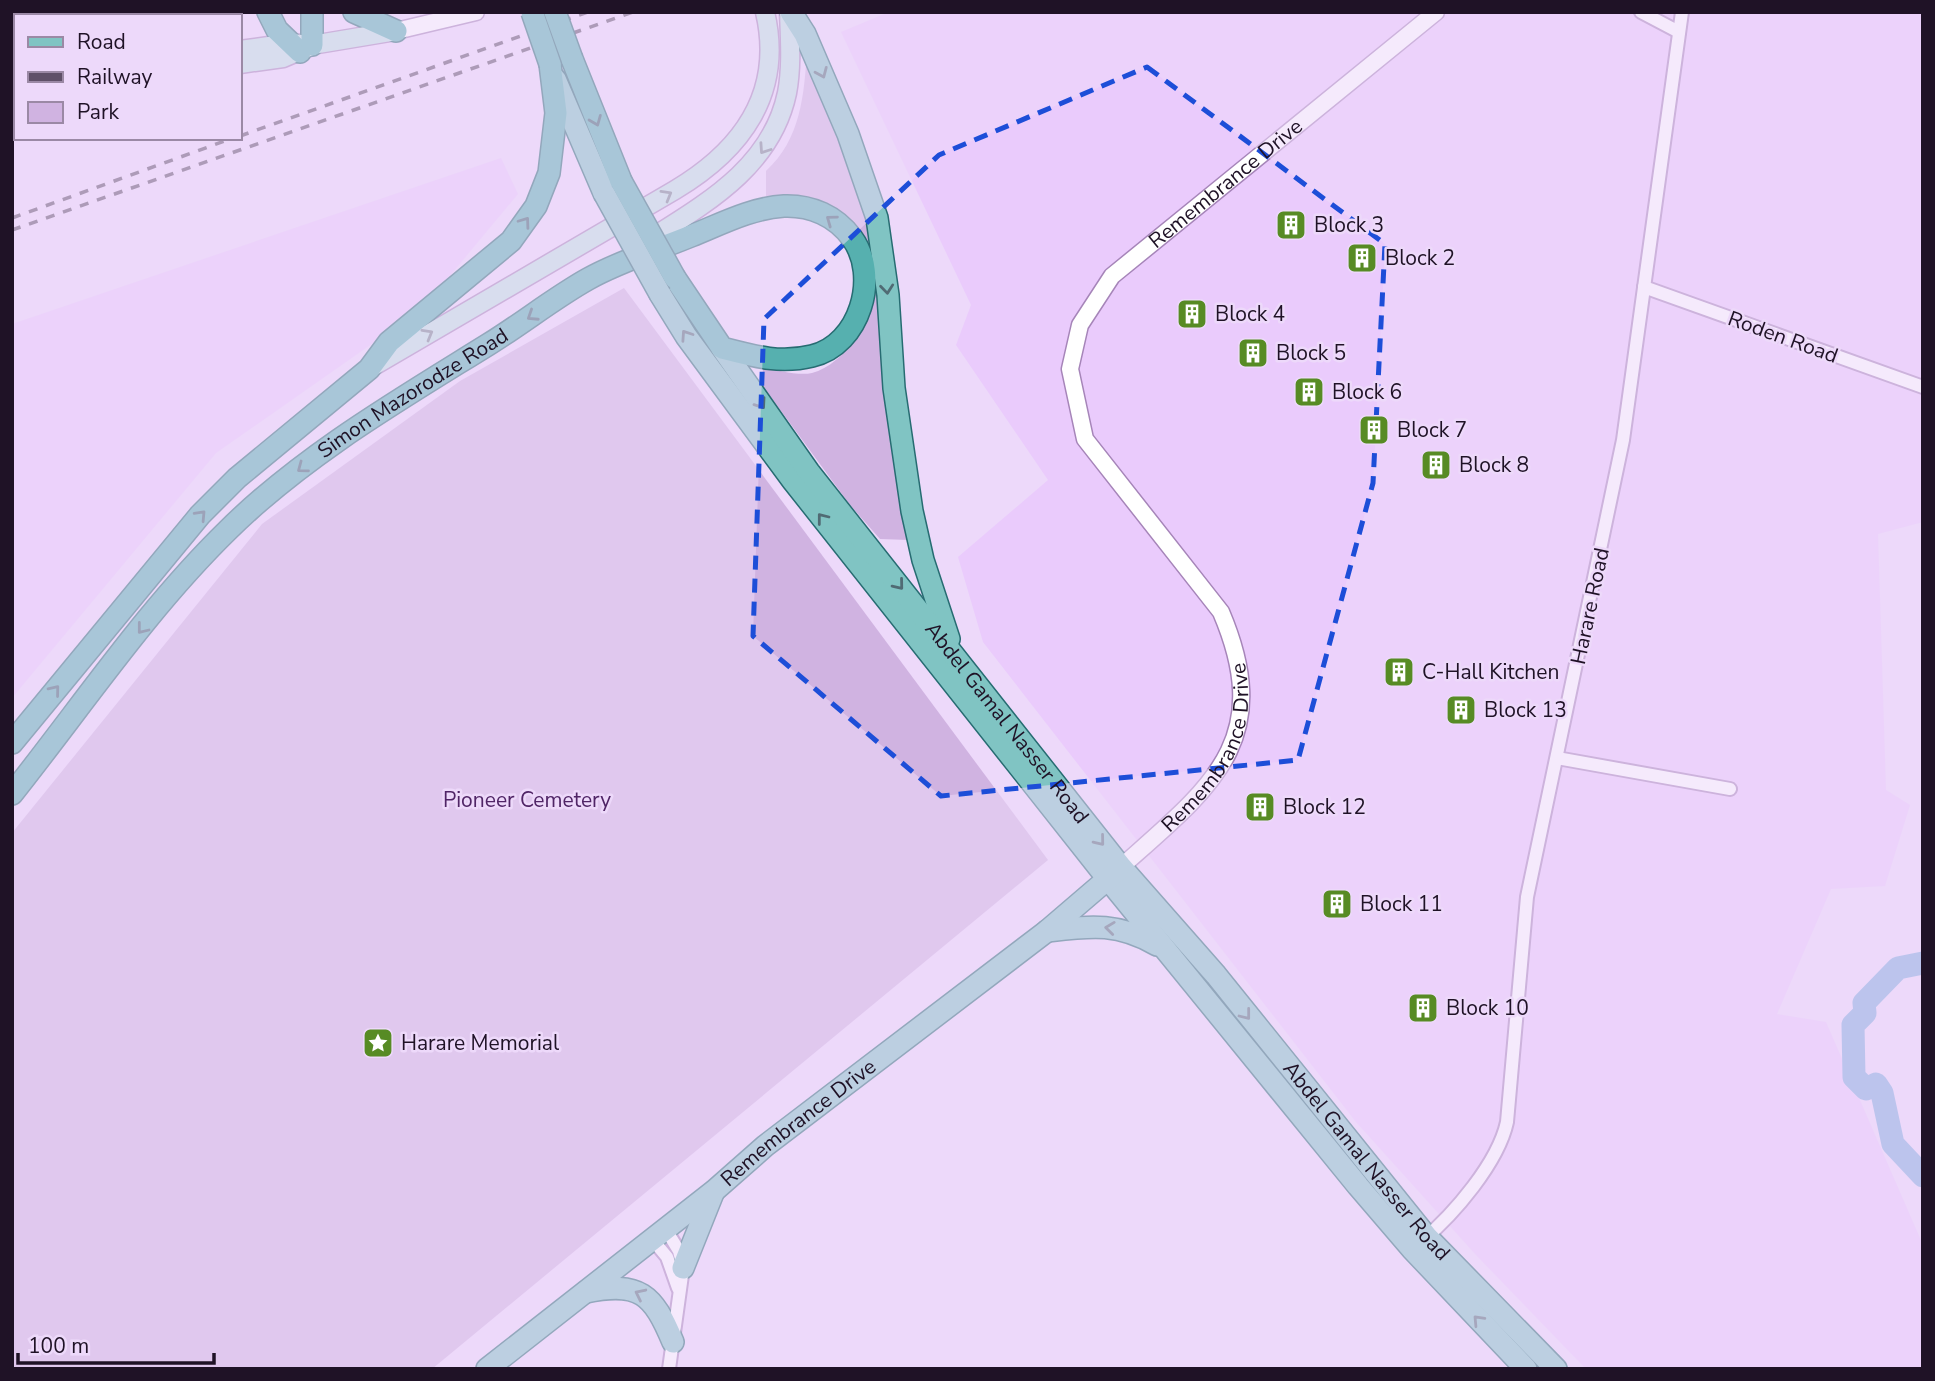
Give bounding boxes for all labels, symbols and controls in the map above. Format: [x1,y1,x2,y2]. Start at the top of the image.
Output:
legend [14,14,242,140]
text: Road [77,28,126,56]
text: Railway [77,63,152,91]
one-way arrow [814,66,828,78]
text: Park [77,98,119,126]
street label: Remembrance Drive [1143,112,1308,255]
one-way arrow [588,114,602,126]
one-way arrow [760,141,772,154]
one-way arrow [659,190,672,203]
building icon: Block 3 [1274,208,1308,242]
place label: Block 3 [1314,211,1384,239]
one-way arrow [826,216,839,228]
one-way arrow [517,217,529,230]
building icon: Block 2 [1345,241,1379,275]
place label: Block 2 [1385,244,1455,272]
one-way arrow [880,284,895,295]
building icon: Block 4 [1175,297,1209,331]
place label: Block 4 [1215,300,1285,328]
street label: Roden Road [1724,304,1842,370]
one-way arrow [527,308,540,320]
street label: Simon Mazorodze Road [312,321,514,465]
one-way arrow [420,329,433,342]
one-way arrow [682,330,694,343]
building icon: Block 5 [1236,336,1270,370]
place label: Block 5 [1276,339,1346,367]
building icon: Block 6 [1292,375,1326,409]
place label: Block 6 [1332,378,1402,406]
one-way arrow [753,396,765,409]
building icon: Block 7 [1357,413,1391,447]
place label: Block 7 [1397,416,1467,444]
building icon: Block 8 [1419,448,1453,482]
place label: Block 8 [1459,451,1529,479]
one-way arrow [297,460,309,473]
one-way arrow [192,510,205,523]
one-way arrow [818,513,831,525]
street label: Harare Road [1564,545,1616,667]
one-way arrow [891,577,904,589]
street label: Abdel Gamal Nasser Road [919,616,1095,829]
one-way arrow [138,621,150,634]
building icon: C-Hall Kitchen [1382,655,1416,689]
place label: C-Hall Kitchen [1422,658,1559,686]
street label: Remembrance Drive [1155,661,1255,838]
one-way arrow [47,685,60,697]
building icon: Block 13 [1444,693,1478,727]
place label: Block 13 [1484,696,1567,724]
park label: Pioneer Cemetery [443,786,611,814]
building icon: Block 12 [1243,790,1277,824]
place label: Block 12 [1283,793,1366,821]
one-way arrow [1092,832,1104,845]
building icon: Block 11 [1320,887,1354,921]
place label: Block 11 [1360,890,1443,918]
one-way arrow [1104,921,1116,936]
building icon: Block 10 [1406,991,1440,1025]
place label: Block 10 [1446,994,1529,1022]
one-way arrow [1238,1007,1251,1020]
place icon: Harare Memorial [361,1026,395,1060]
place label: Harare Memorial [401,1029,560,1057]
street label: Remembrance Drive [715,1052,882,1193]
street label: Abdel Gamal Nasser Road [1277,1055,1456,1267]
one-way arrow [634,1289,647,1302]
one-way arrow [1473,1315,1486,1328]
scale bar [18,1322,214,1366]
text: 100 m [28,1332,89,1360]

